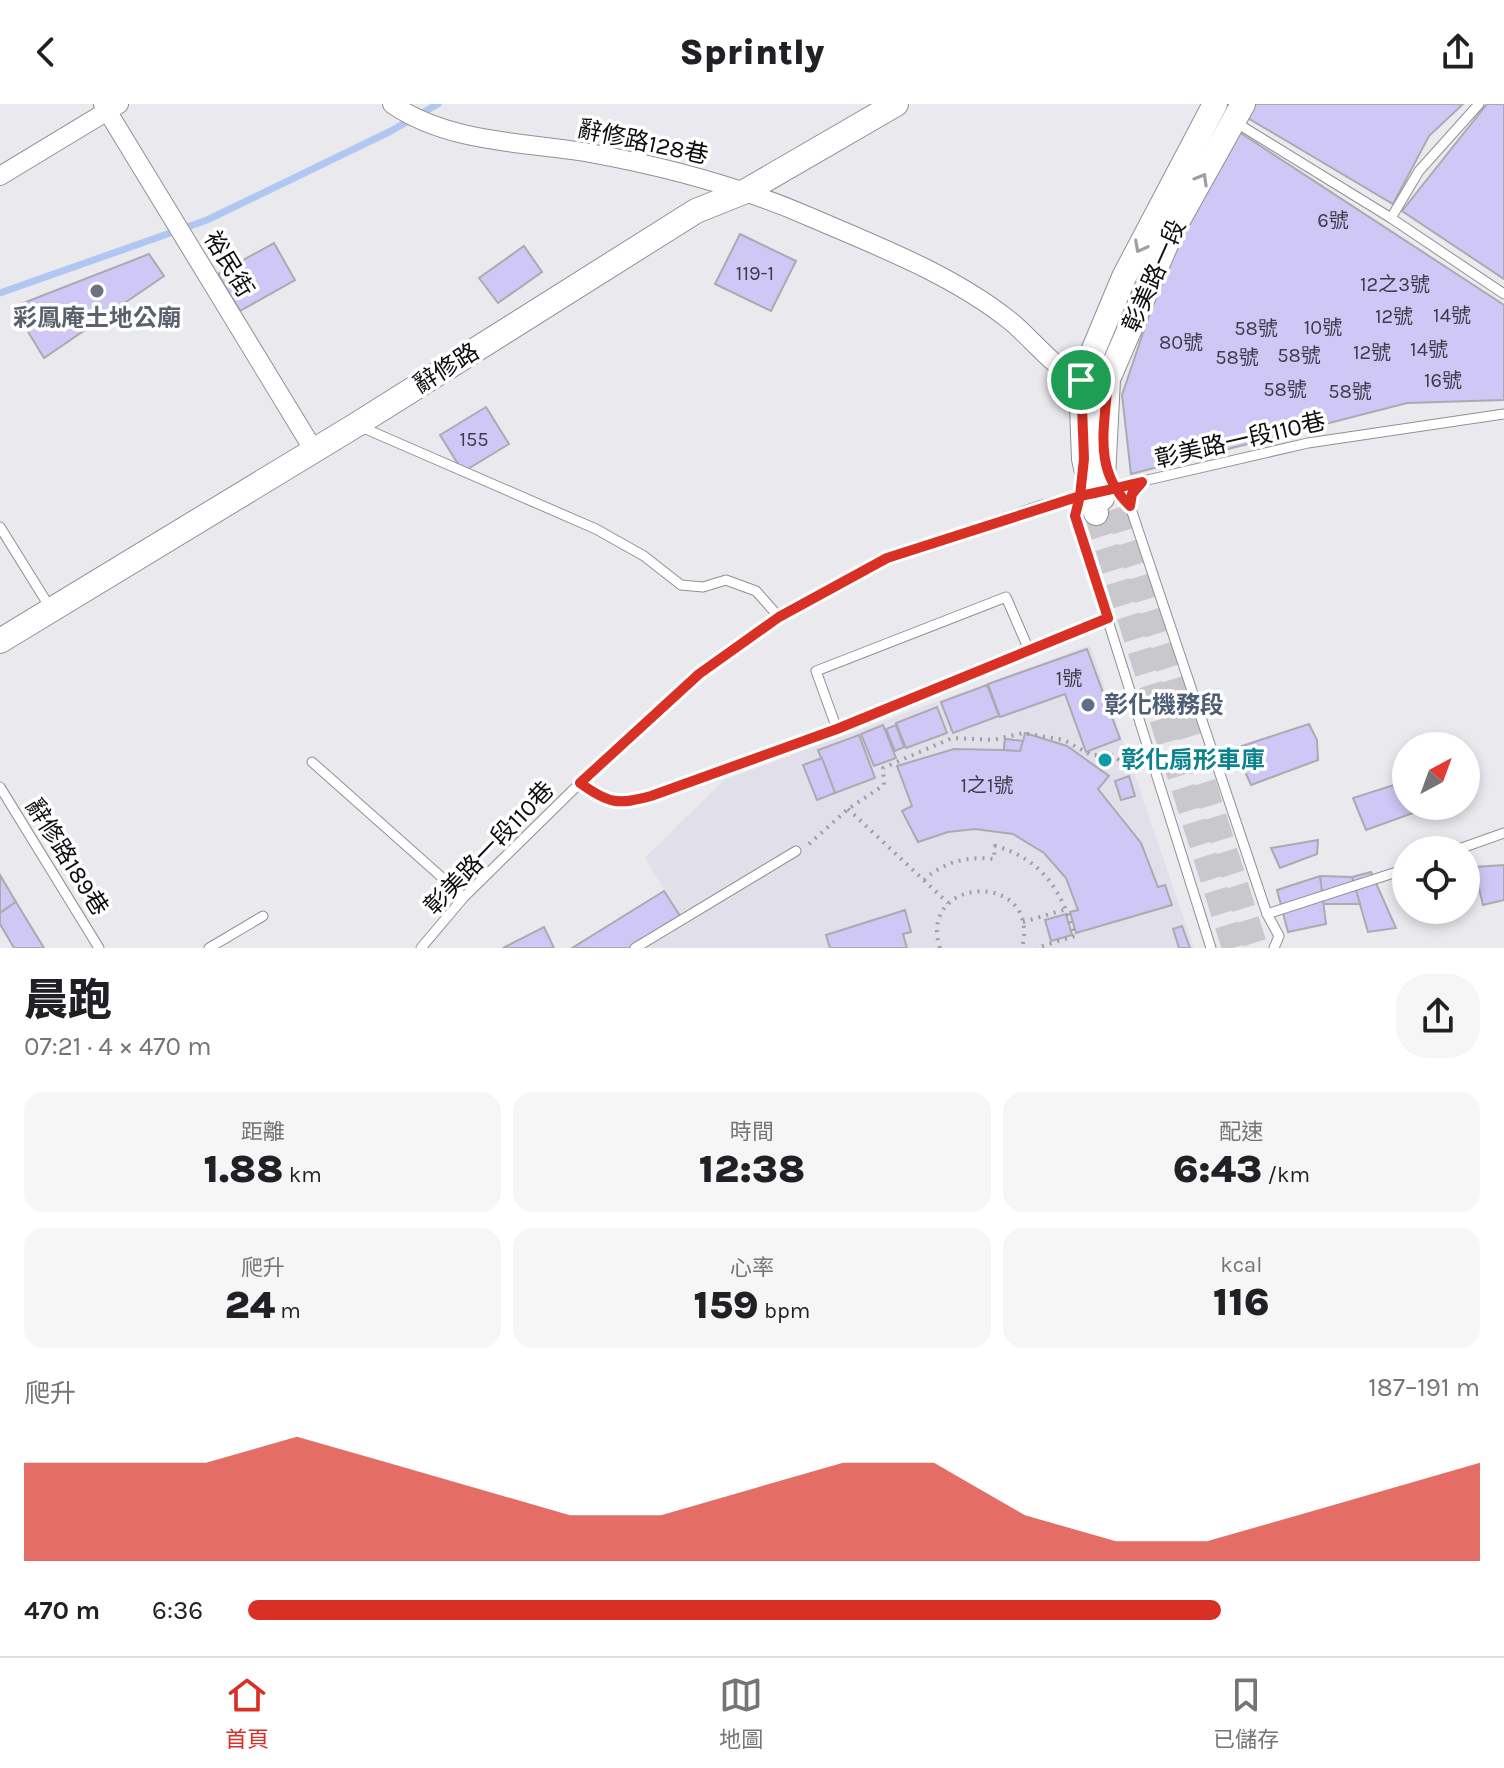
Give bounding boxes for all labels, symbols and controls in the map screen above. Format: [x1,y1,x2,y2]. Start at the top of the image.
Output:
icon: back [24,30,68,74]
icon: share [1436,30,1480,74]
text: Sprintly [680,31,824,73]
street label: 辭修路128巷 [575,115,711,169]
one-way arrow [1192,173,1208,188]
house number: 6號 [1317,209,1349,232]
street label: 彰美路一段 [1117,215,1191,337]
street label: 裕民街 [198,226,260,302]
one-way arrow [1135,239,1150,254]
house number: 119-1 [736,262,774,285]
house number: 12之3號 [1360,273,1430,296]
marker: 彩鳳庵土地公廟 [88,282,106,300]
place label: 彩鳳庵土地公廟 [13,304,181,332]
house number: 14號 [1433,304,1471,327]
house number: 12號 [1375,305,1413,328]
house number: 10號 [1304,316,1342,339]
house number: 58號 [1234,317,1278,340]
house number: 80號 [1159,331,1203,354]
street label: 辭修路 [408,337,484,399]
house number: 14號 [1410,338,1448,361]
house number: 12號 [1353,341,1391,364]
house number: 58號 [1277,344,1321,367]
pin [1047,346,1115,414]
house number: 58號 [1215,346,1259,369]
icon: arrive [1059,358,1103,402]
house number: 16號 [1424,369,1462,392]
house number: 58號 [1263,378,1307,401]
house number: 58號 [1328,380,1372,403]
street label: 彰美路一段110巷 [1152,407,1328,473]
house number: 155 [459,428,489,451]
house number: 1號 [1056,667,1082,690]
place label: 彰化機務段 [1104,691,1224,719]
marker: 彰化機務段 [1079,696,1097,714]
north arrow [1392,732,1480,820]
map controls [1392,732,1480,924]
place label: 彰化扇形車庫 [1121,746,1265,774]
marker: 彰化扇形車庫 [1096,751,1114,769]
house number: 1之1號 [960,774,1014,797]
street label: 彰美路一段110巷 [418,776,560,920]
street label: 辭修路189巷 [20,793,114,921]
button: locate [1392,836,1480,924]
button: share [1396,974,1480,1058]
text: 晨跑 [24,975,112,1026]
text: 07:21 · 4 × 470 m [24,1031,211,1062]
text: 距離 [241,1119,285,1145]
text: 時間 [730,1119,774,1145]
text: 配速 [1219,1119,1263,1145]
text: 1.88 [204,1145,284,1192]
text: 12:38 [699,1145,805,1192]
text: 6:43 [1173,1145,1262,1192]
text: km [284,1162,322,1188]
text: /km [1262,1162,1310,1188]
text: kcal [1220,1252,1262,1278]
text: 爬升 [241,1255,285,1281]
text: 心率 [730,1255,774,1281]
text: 116 [1213,1278,1270,1325]
text: 24 [224,1281,275,1328]
text: 159 [694,1281,759,1328]
text: m [275,1298,301,1324]
text: bpm [759,1298,810,1324]
text: 187–191 m [1368,1372,1480,1403]
text: 爬升 [24,1378,76,1409]
text: 470 m [24,1595,100,1626]
text: 6:36 [152,1595,203,1626]
tab: 首頁 [225,1673,269,1753]
tab: 地圖 [719,1673,763,1753]
tab: 已儲存 [1213,1673,1279,1753]

